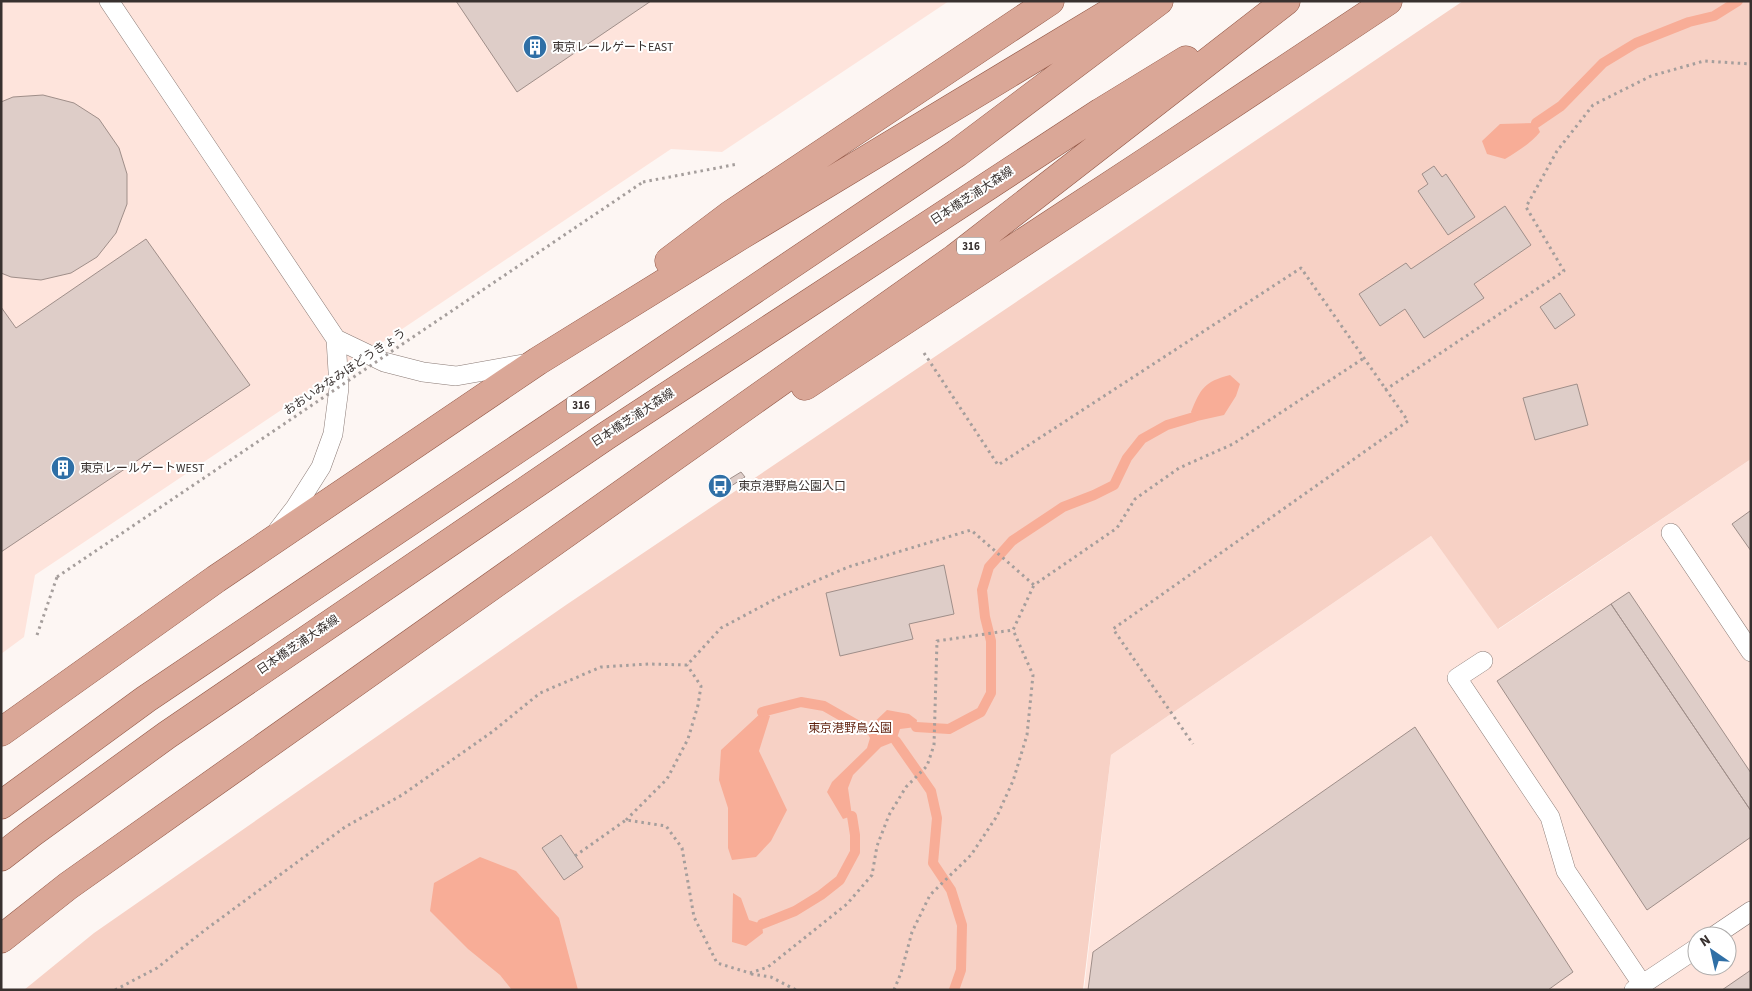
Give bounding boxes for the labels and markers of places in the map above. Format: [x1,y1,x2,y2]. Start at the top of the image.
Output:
building icon: 東京レールゲートEAST [522,34,548,60]
place label: 東京レールゲートEAST [552,39,674,56]
building icon: 東京レールゲートWEST [50,455,76,481]
place label: 東京レールゲートWEST [80,460,205,477]
bus stop icon: 東京港野鳥公園入口 [707,473,733,499]
place label: 東京港野鳥公園入口 [738,478,846,495]

